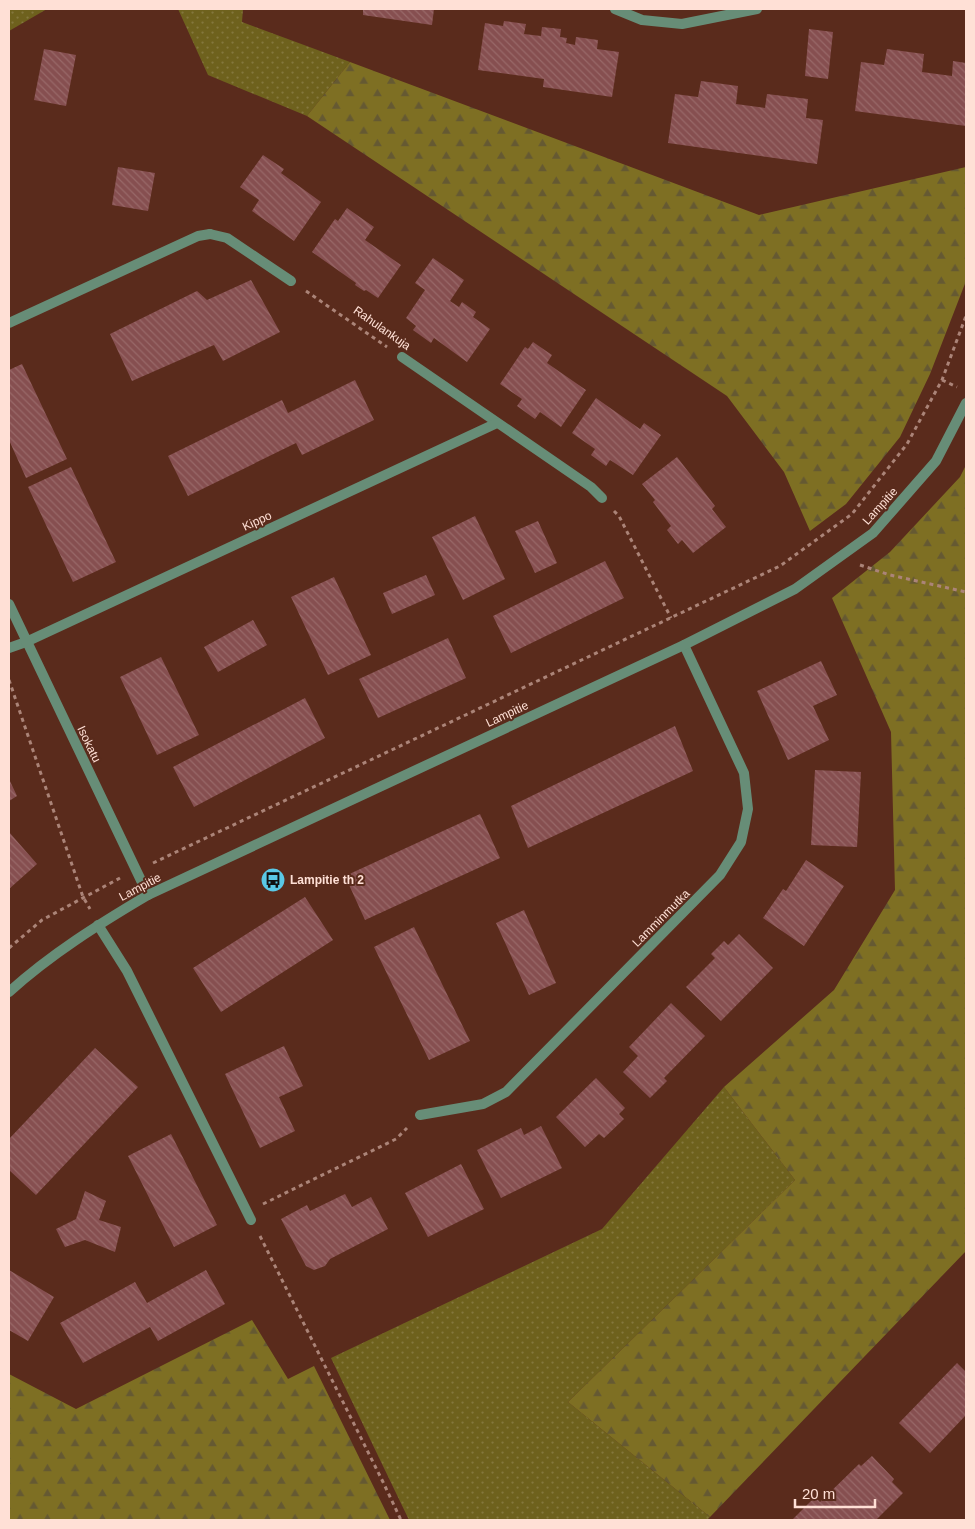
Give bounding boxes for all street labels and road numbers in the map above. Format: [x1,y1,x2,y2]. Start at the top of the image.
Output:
street label: Rahulankuja [351,303,414,353]
street label: Lampitie [860,484,901,528]
street label: Kippo [240,508,274,534]
street label: Lampitie [483,698,531,730]
street label: Isokatu [74,724,104,764]
street label: Lampitie [117,870,164,904]
street label: Lamminmutka [629,886,693,950]

